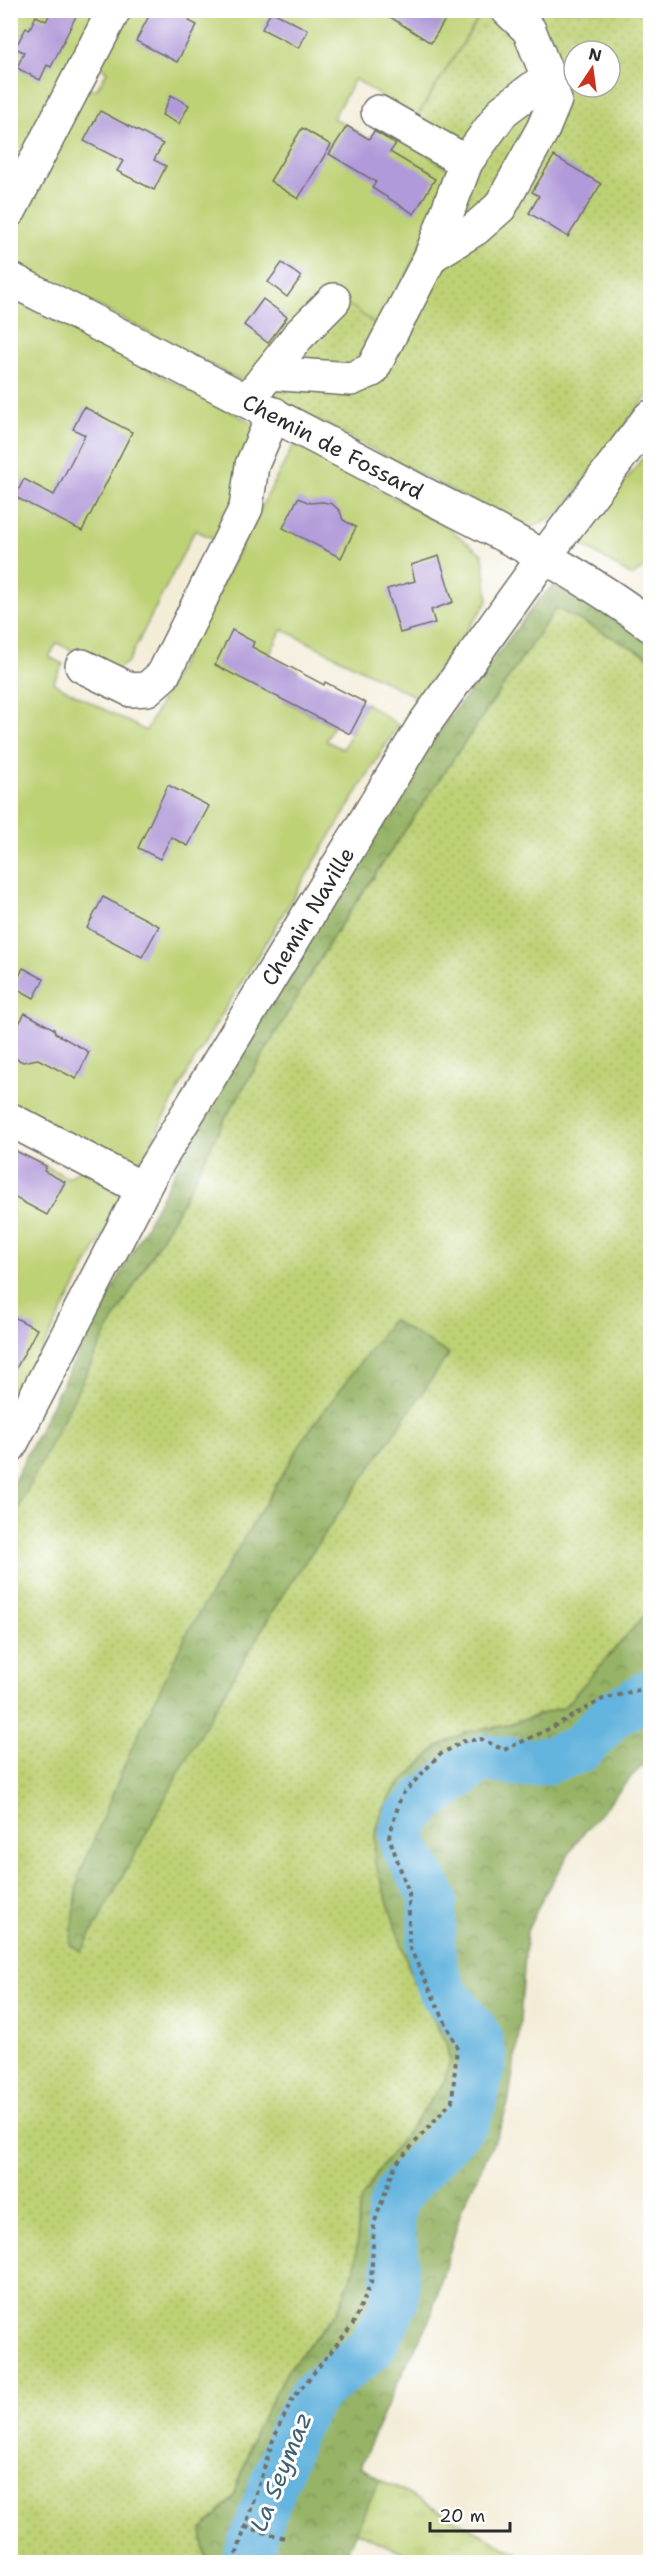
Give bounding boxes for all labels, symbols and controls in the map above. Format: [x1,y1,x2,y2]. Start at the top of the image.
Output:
north arrow [562,39,622,99]
text: N [587,43,604,67]
street label: Chemin de Fossard [238,387,429,506]
street label: Chemin Naville [254,841,361,991]
water label: La Seymaz [243,2407,319,2537]
scale bar [430,2495,510,2533]
text: 20 m [439,2504,485,2528]

